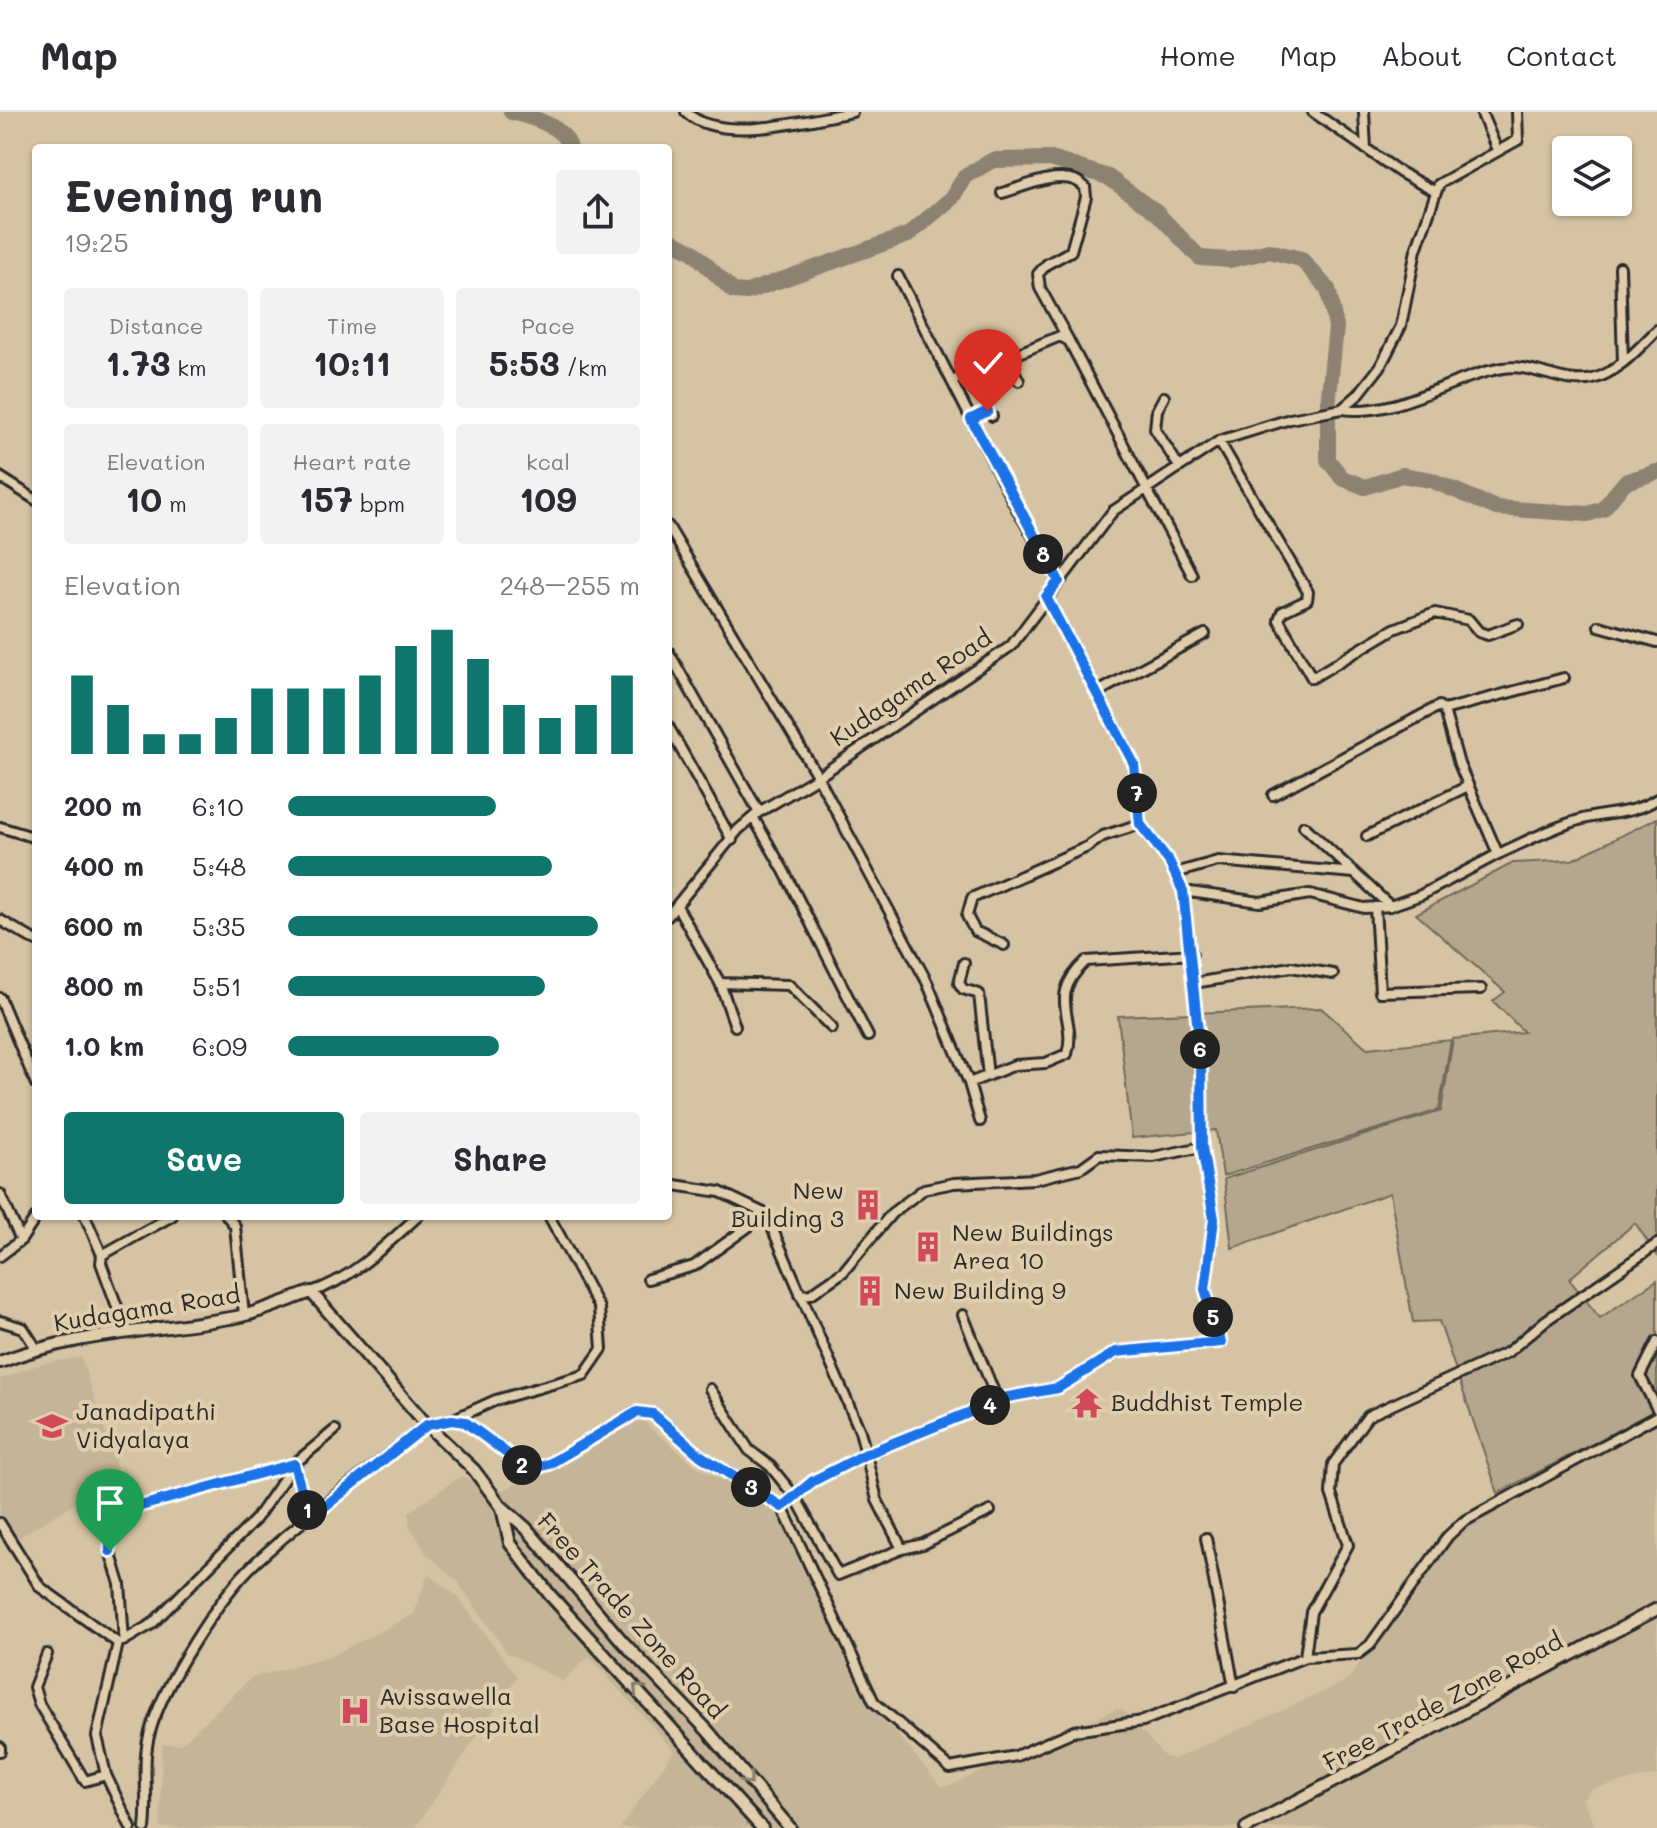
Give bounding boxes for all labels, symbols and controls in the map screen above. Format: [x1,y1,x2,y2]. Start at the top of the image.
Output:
text: Map [40,30,118,80]
text: Home [1160,37,1236,73]
text: Map [1280,37,1337,73]
text: About [1381,37,1462,73]
text: Contact [1506,37,1617,73]
map controls [1552,136,1632,216]
button: layers [1552,136,1632,216]
text: Evening run [64,166,323,223]
button: share [556,170,640,254]
text: 19:25 [64,225,129,259]
text: Distance [109,311,203,340]
text: Time [327,311,377,340]
text: Pace [521,311,575,340]
pin [954,329,1022,411]
text: 1.73 [105,340,170,385]
text: 10:11 [313,340,391,385]
text: 5:53 [489,340,560,385]
icon: check [966,341,1010,385]
text: km [170,353,207,382]
text: /km [560,353,607,382]
text: Elevation [107,447,205,476]
text: Heart rate [293,447,411,476]
text: kcal [526,447,570,476]
text: 10 [125,476,162,521]
text: 157 [299,476,353,521]
text: 109 [519,476,577,521]
text: m [162,489,187,518]
text: bpm [353,489,405,518]
pin: 8 [1023,534,1063,574]
text: 8 [1036,539,1050,568]
text: Elevation [64,568,181,602]
text: 248–255 m [499,568,640,602]
street label: Kudagama Road [823,621,997,752]
pin: 7 [1117,773,1157,813]
text: 7 [1131,778,1143,807]
text: 200 m [64,789,142,823]
text: 6:10 [192,789,243,823]
text: 400 m [64,849,144,883]
text: 5:48 [192,849,246,883]
text: 600 m [64,909,143,943]
text: 5:35 [192,909,246,943]
text: 800 m [64,969,144,1003]
text: 5:51 [192,969,242,1003]
text: 1.0 km [64,1029,144,1063]
text: 6:09 [192,1029,247,1063]
pin: 6 [1180,1029,1220,1069]
text: 6 [1193,1034,1207,1063]
button: Save [64,1112,344,1204]
button: Share [360,1112,640,1204]
place label: New Building 3 [731,1174,844,1233]
building icon: New Building 3 [851,1188,885,1222]
place label: New Buildings Area 10 [952,1216,1114,1275]
building icon: New Buildings Area 10 [911,1230,945,1264]
building icon: New Building 9 [853,1274,887,1308]
place label: New Building 9 [894,1274,1066,1305]
street label: Kudagama Road [51,1277,242,1338]
pin: 5 [1193,1297,1233,1337]
text: 5 [1207,1302,1219,1331]
pin: 4 [970,1385,1010,1425]
temple icon: Buddhist Temple [1070,1386,1104,1420]
place label: Buddhist Temple [1111,1386,1303,1417]
text: 4 [983,1390,997,1419]
place label: Janadipathi Vidyalaya [76,1395,216,1454]
school or university icon: Janadipathi Vidyalaya [35,1409,69,1443]
pin: 2 [502,1445,542,1485]
text: 2 [516,1450,528,1479]
pin: 3 [731,1467,771,1507]
pin [76,1469,144,1551]
text: 3 [744,1472,758,1501]
icon: arrive [88,1481,132,1525]
pin: 1 [287,1490,327,1530]
text: 1 [302,1495,312,1524]
street label: Free Trade Zone Road [531,1505,733,1725]
street label: Free Trade Zone Road [1317,1624,1567,1777]
place label: Avissawella Base Hospital [379,1680,540,1739]
one-way arrow [632,1684,647,1698]
hospital icon: Avissawella Base Hospital [338,1694,372,1728]
one-way arrow [738,1770,753,1785]

